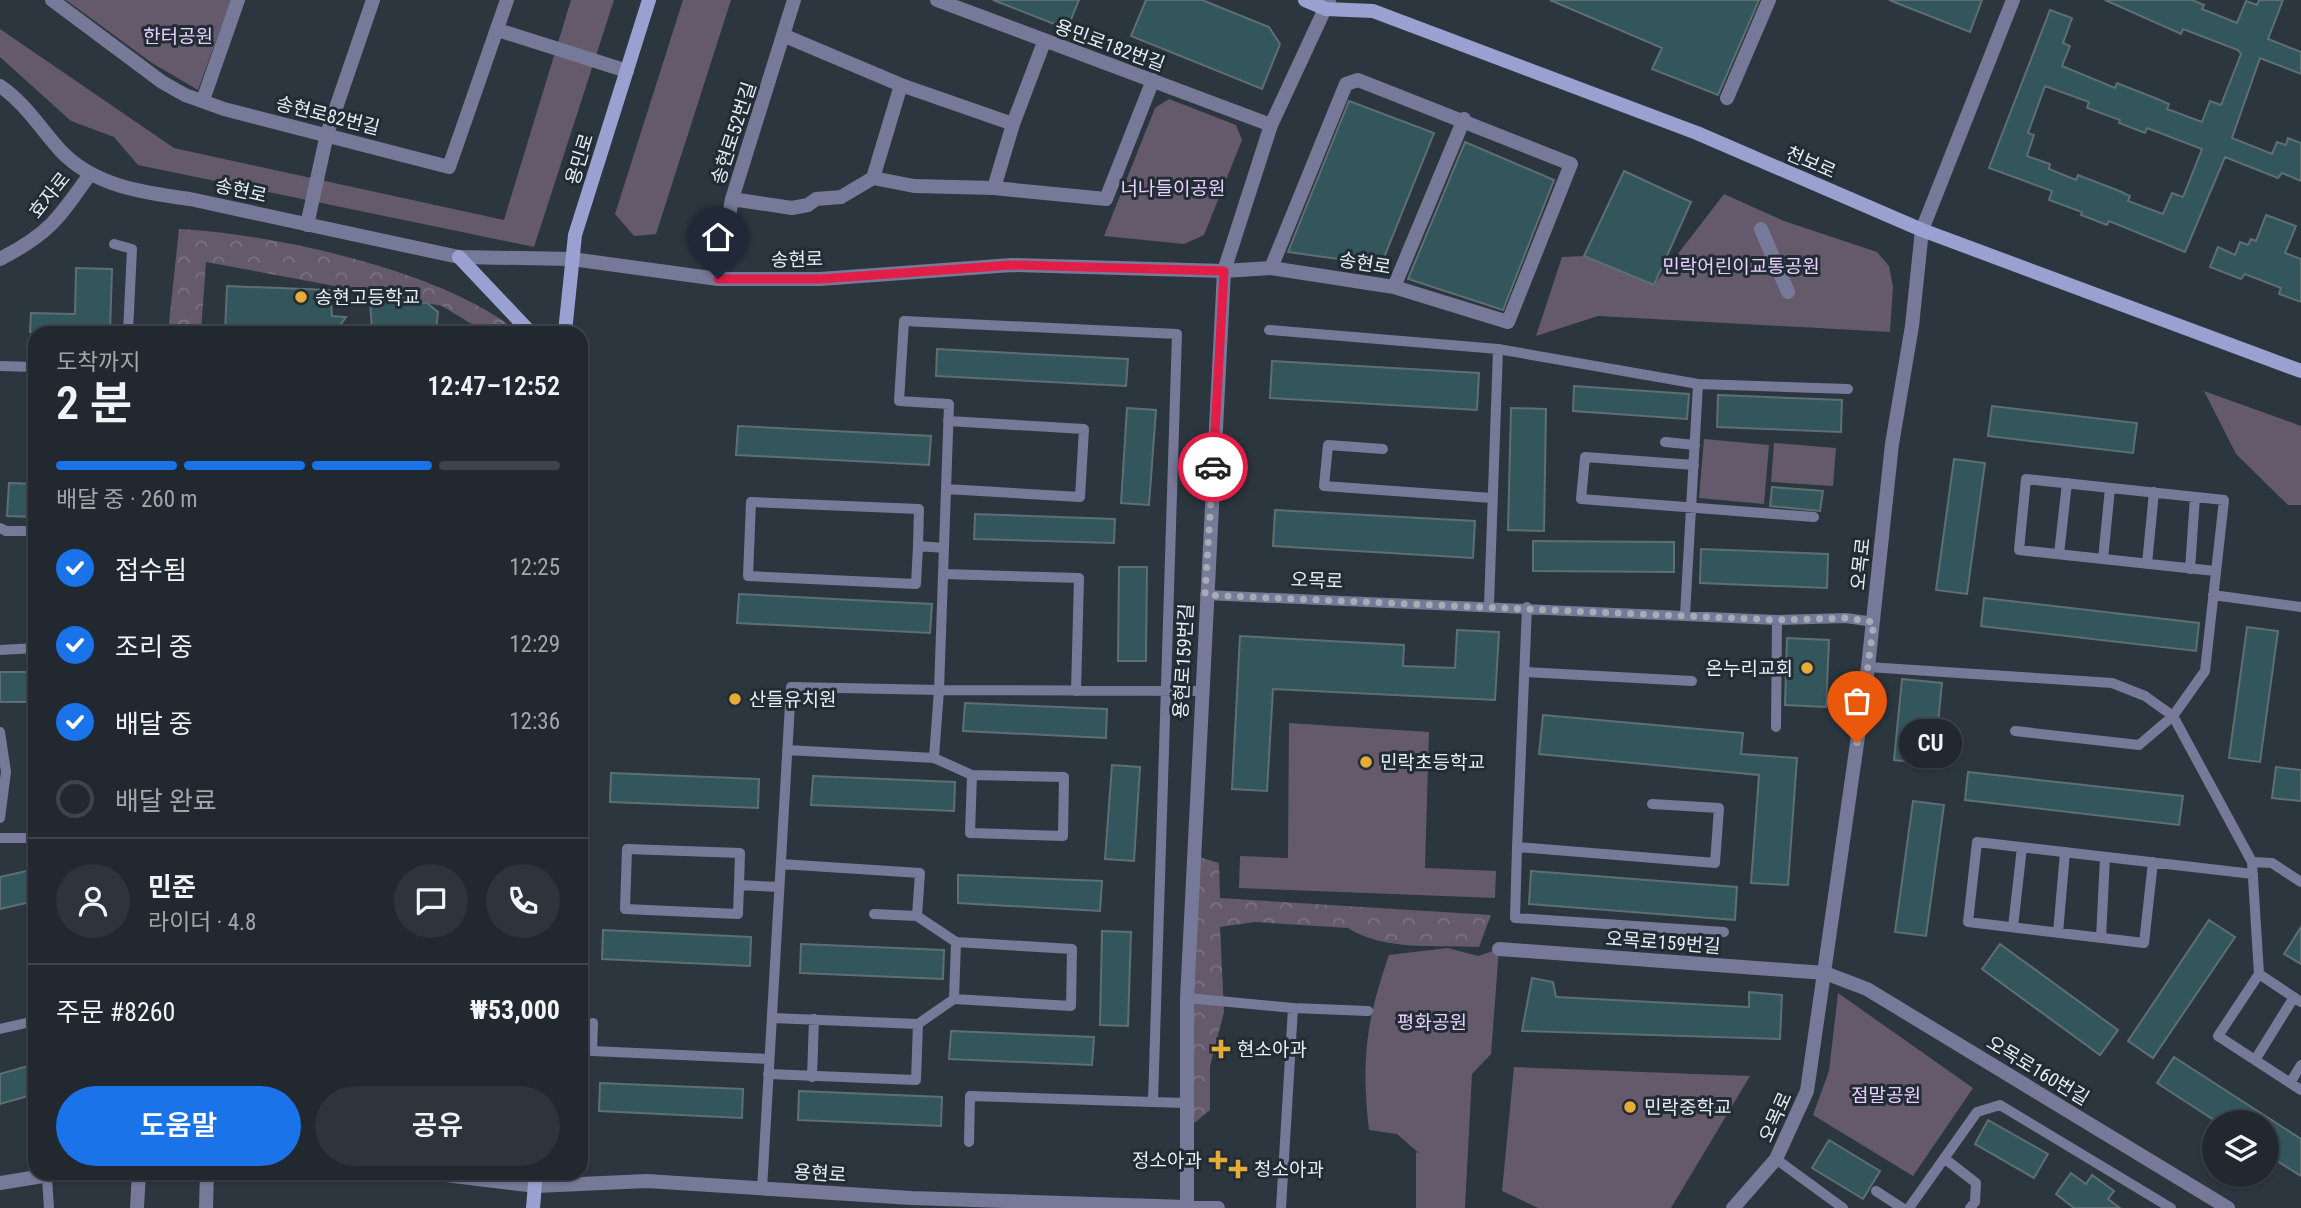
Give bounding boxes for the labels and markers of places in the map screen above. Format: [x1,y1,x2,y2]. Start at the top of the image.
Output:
pin [688,207,748,279]
place label: 송현고등학교 [315,286,420,309]
marker: 송현고등학교 [293,289,309,305]
place label: 온누리교회 [1706,657,1793,680]
marker: 온누리교회 [1799,660,1815,676]
pin [1827,671,1887,743]
place label: 산들유치원 [749,688,836,711]
marker: 산들유치원 [727,691,743,707]
callout: CU [1899,718,1962,768]
place label: 민락초등학교 [1380,751,1485,774]
marker: 민락초등학교 [1358,754,1374,770]
place label: 현소아과 [1237,1038,1307,1061]
marker: 현소아과 [1211,1039,1231,1059]
place label: 민락중학교 [1644,1096,1731,1119]
marker: 민락중학교 [1622,1099,1638,1115]
place label: 정소아과 [1132,1149,1202,1172]
marker: 정소아과 [1208,1150,1228,1170]
place label: 청소아과 [1254,1158,1324,1181]
marker: 청소아과 [1228,1159,1248,1179]

